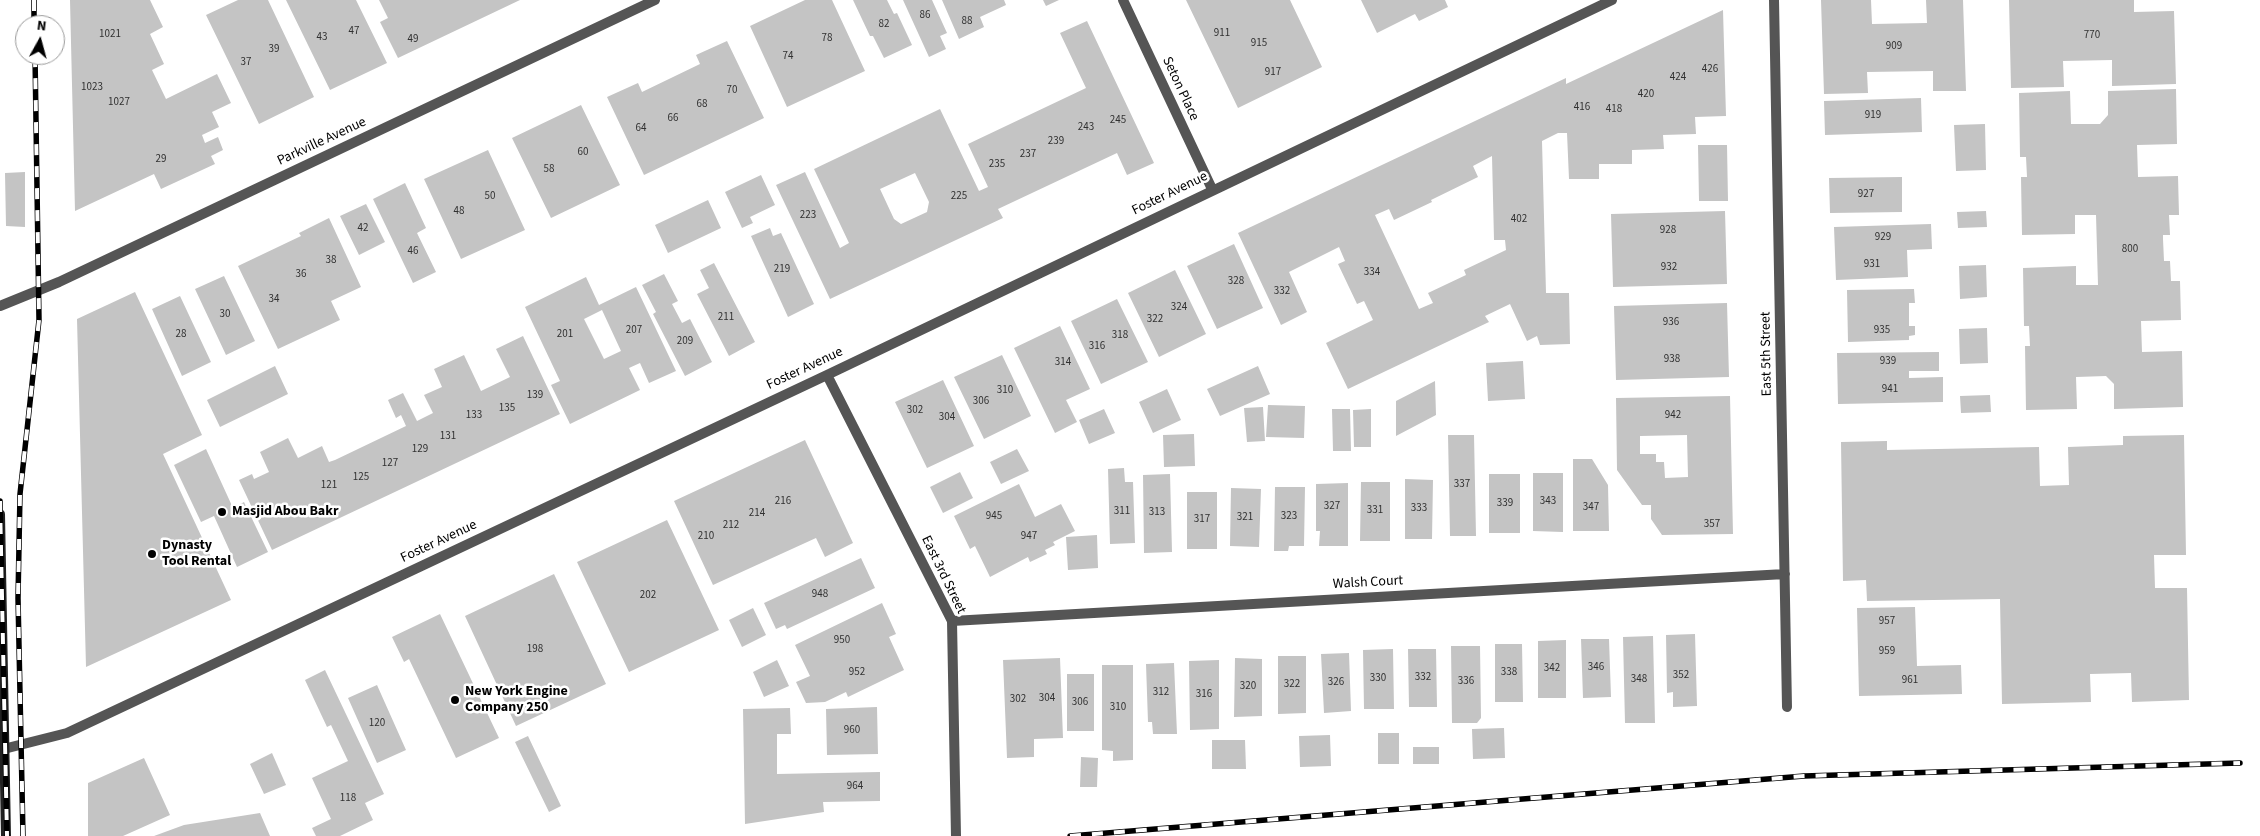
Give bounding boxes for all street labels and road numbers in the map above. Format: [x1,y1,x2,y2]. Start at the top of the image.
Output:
street label: Seton Place [1158,54,1202,124]
street label: Parkville Avenue [275,114,369,170]
street label: Foster Avenue [1129,168,1211,220]
street label: East 5th Street [1758,311,1776,397]
street label: Foster Avenue [764,344,846,394]
street label: Foster Avenue [398,517,480,567]
street label: East 3rd Street [917,533,969,617]
street label: Walsh Court [1332,573,1404,593]

